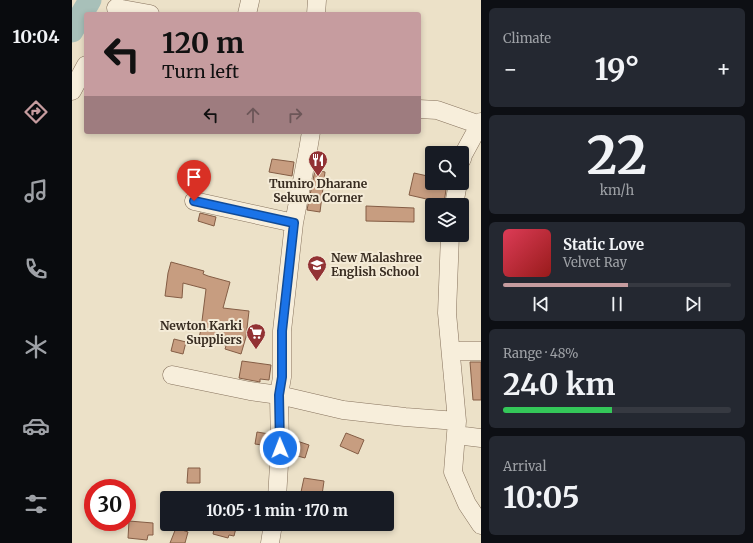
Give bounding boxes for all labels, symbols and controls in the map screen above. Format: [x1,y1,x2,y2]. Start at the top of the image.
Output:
text: 10:04 [13,25,59,48]
text: 120 m [162,25,244,61]
icon: left [96,28,148,80]
text: Climate [503,30,551,47]
text: 19° [595,50,640,88]
text: − [503,55,518,83]
text: + [716,55,731,83]
text: Turn left [162,60,239,83]
icon: directions [22,98,50,126]
icon: left [200,104,222,126]
icon: ahead [242,104,264,126]
icon: right [284,104,306,126]
text: 22 [587,123,647,188]
map controls [425,146,469,242]
button: search [425,146,469,190]
restaurant icon: Tumiro Dharane Sekuwa Corner [307,149,329,177]
pin [177,160,211,201]
icon: arrive [183,166,205,188]
place label: Tumiro Dharane Sekuwa Corner [269,176,368,205]
icon: music [22,177,50,205]
text: km/h [600,182,634,199]
button: layers [425,198,469,242]
text: Static Love [563,235,644,254]
place label: New Malashree English School [331,250,423,279]
school or university icon: New Malashree English School [306,254,328,282]
text: Velvet Ray [563,254,627,271]
icon: phone [22,255,50,283]
icon: previous [530,293,552,315]
icon: pause [606,293,628,315]
icon: next [682,293,704,315]
place label: Newton Karki Suppliers [160,318,242,347]
supermarket icon: Newton Karki Suppliers [245,322,267,350]
icon: climate [22,333,50,361]
text: Range · 48% [503,345,579,362]
text: 240 km [503,365,615,403]
icon: car [22,412,50,440]
position arrow [259,427,301,469]
text: Arrival [503,458,546,475]
text: 10:05 [503,478,580,516]
speed limit sign: 30 [84,479,136,531]
icon: filters [22,490,50,518]
text: 10:05 · 1 min · 170 m [206,501,348,520]

